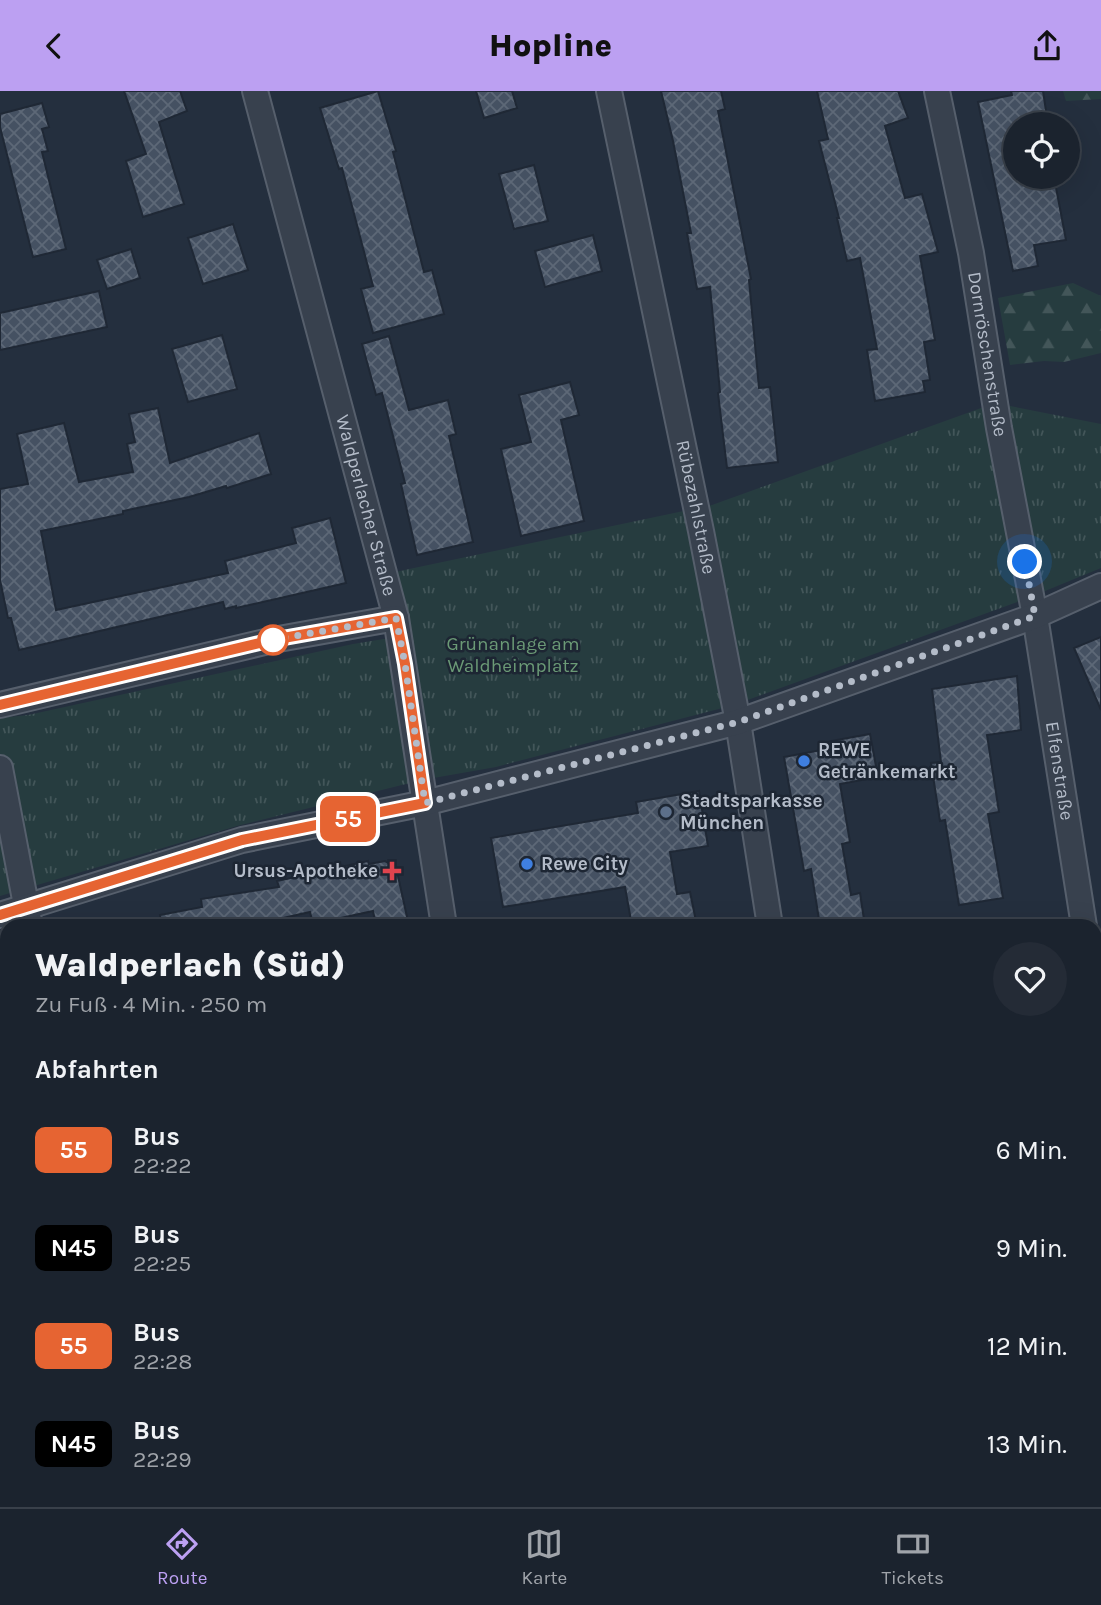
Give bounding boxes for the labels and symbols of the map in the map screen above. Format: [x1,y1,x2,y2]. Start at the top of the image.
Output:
street label: Dornröschenstraße [963,270,1011,439]
street label: Waldperlacher Straße [331,412,401,599]
street label: Rübezahlstraße [671,438,720,576]
your location [1007,544,1042,579]
unlabelled marker [258,625,288,655]
park label: Grünanlage am Waldheimplatz [446,633,580,677]
street label: Elfenstraße [1041,720,1078,822]
place label: REWE Getränkemarkt [818,739,955,783]
marker: REWE Getränkemarkt [796,753,812,769]
place label: Stadtsparkasse München [680,790,823,834]
line badge: 55 [316,796,380,842]
marker: Stadtsparkasse München [658,804,674,820]
place label: Rewe City [541,853,628,875]
marker: Rewe City [519,856,535,872]
place label: Ursus-Apotheke [233,860,378,882]
marker: Ursus-Apotheke [384,863,400,879]

